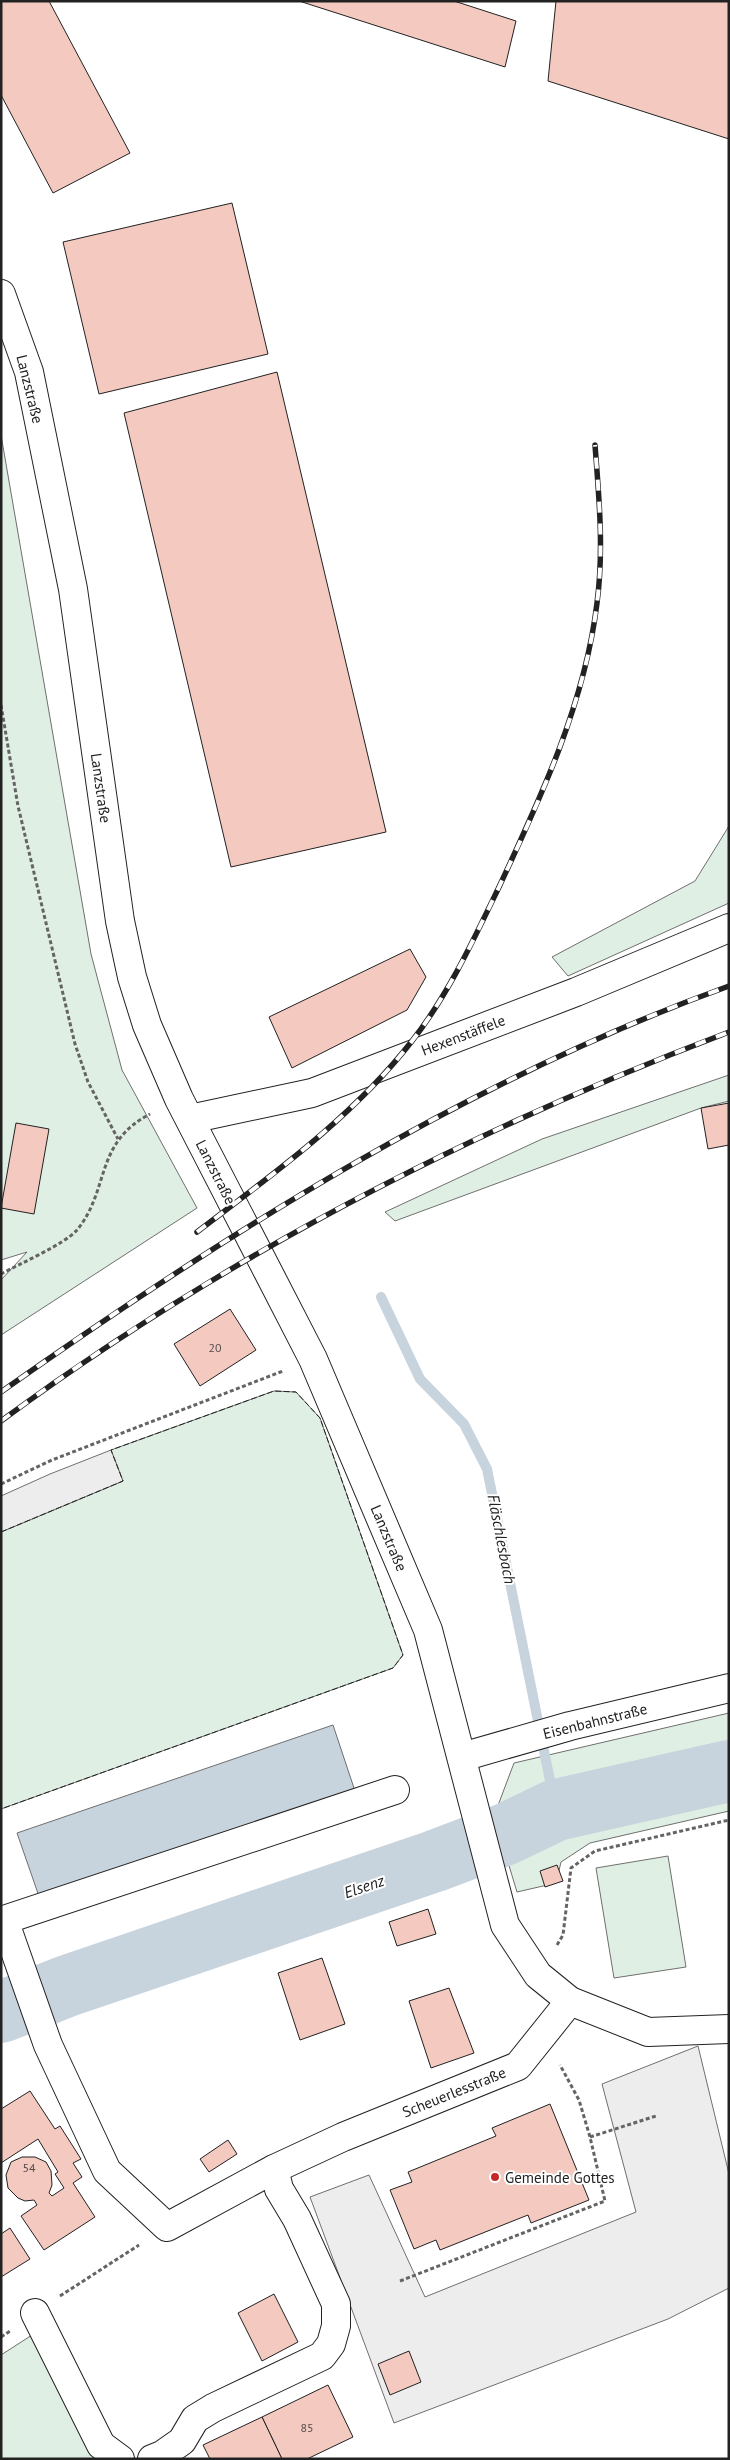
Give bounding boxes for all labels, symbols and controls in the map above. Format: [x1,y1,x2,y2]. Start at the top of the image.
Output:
street label: Lanzstraße [12,353,48,425]
street label: Lanzstraße [87,752,115,824]
street label: Hexenstäffele [418,1010,508,1060]
street label: Lanzstraße [192,1136,240,1208]
house number: 20 [208,1340,222,1355]
water label: Fläschlesbach [484,1492,520,1586]
street label: Lanzstraße [367,1502,411,1574]
street label: Eisenbahnstraße [541,1699,649,1743]
water label: Elsenz [341,1869,388,1902]
street label: Scheuerlesstraße [399,2063,509,2121]
house number: 54 [22,2160,36,2175]
place label: Gemeinde Gottes [505,2168,615,2187]
marker: Gemeinde Gottes [489,2171,501,2183]
house number: 85 [300,2420,314,2435]

